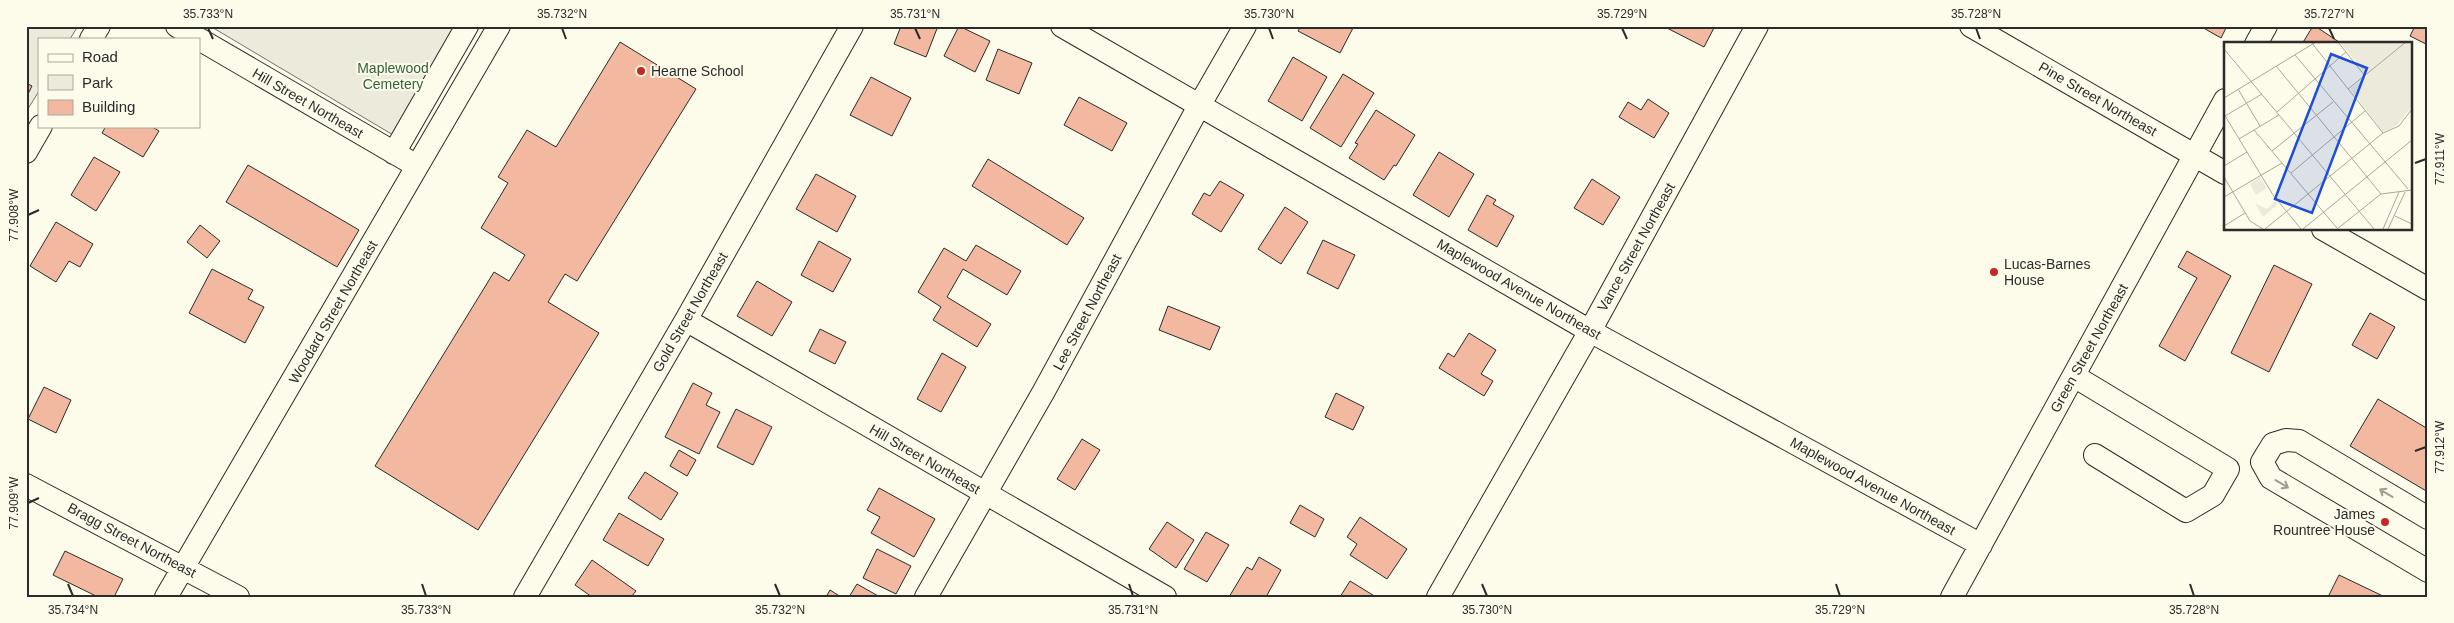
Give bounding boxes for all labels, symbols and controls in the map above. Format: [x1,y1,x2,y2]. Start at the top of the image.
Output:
text: 35.733°N [183,7,233,21]
text: 35.732°N [537,7,587,21]
text: 35.731°N [890,7,940,21]
text: 35.730°N [1244,7,1294,21]
text: 35.729°N [1597,7,1647,21]
text: 35.728°N [1951,7,2001,21]
text: 35.727°N [2304,7,2354,21]
legend [38,38,200,128]
inset map [2224,42,2412,230]
text: Road [82,48,118,65]
street label: Pine Street Northeast [2036,59,2160,139]
park label: Maplewood Cemetery [357,60,429,92]
place label: Hearne School [651,63,744,79]
street label: Hill Street Northeast [250,65,366,141]
marker: Hearne School [635,65,647,77]
text: Park [82,74,113,91]
text: Building [82,98,135,115]
text: 77.911°W [2433,132,2447,185]
street label: Vance Street Northeast [1594,180,1678,314]
text: 77.908°W [7,188,21,241]
street label: Maplewood Avenue Northeast [1434,235,1604,343]
street label: Woodard Street Northeast [285,238,381,386]
street label: Gold Street Northeast [649,249,731,375]
street label: Lee Street Northeast [1050,251,1124,373]
place label: Lucas-Barnes House [2004,256,2090,288]
marker: Lucas-Barnes House [1988,266,2000,278]
street label: Green Street Northeast [2047,281,2131,415]
text: 77.912°W [2433,420,2447,473]
street label: Hill Street Northeast [867,421,983,497]
street label: Maplewood Avenue Northeast [1788,434,1959,538]
text: 77.909°W [7,476,21,529]
one-way arrow [2274,480,2288,490]
one-way arrow [2379,487,2393,497]
street label: Bragg Street Northeast [65,499,199,581]
place label: James Rountree House [2273,506,2375,538]
marker: James Rountree House [2379,516,2391,528]
text: 35.734°N [48,603,98,617]
text: 35.733°N [401,603,451,617]
text: 35.732°N [755,603,805,617]
text: 35.731°N [1108,603,1158,617]
text: 35.730°N [1462,603,1512,617]
text: 35.729°N [1815,603,1865,617]
text: 35.728°N [2169,603,2219,617]

